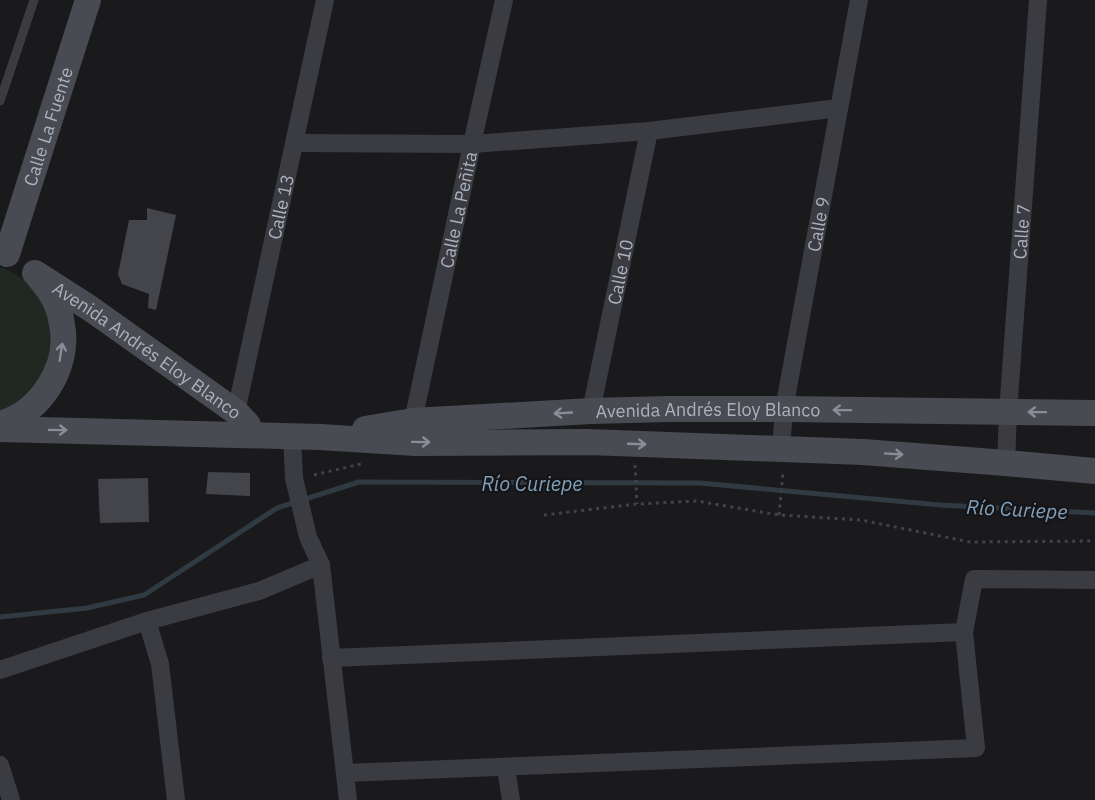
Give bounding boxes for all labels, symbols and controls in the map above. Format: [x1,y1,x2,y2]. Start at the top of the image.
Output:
street label: Calle La Fuente [18,64,77,189]
street label: Calle La Peñita [434,149,482,270]
street label: Calle 13 [262,172,299,242]
street label: Calle 9 [802,195,834,254]
street label: Calle 7 [1008,203,1035,260]
street label: Calle 10 [602,237,638,307]
street label: Avenida Andrés Eloy Blanco [49,276,246,424]
one-way arrow [56,343,67,362]
street label: Avenida Andrés Eloy Blanco [595,397,821,422]
one-way arrow [832,404,852,415]
one-way arrow [1027,406,1047,418]
one-way arrow [553,407,573,418]
one-way arrow [48,424,68,436]
one-way arrow [410,437,430,448]
one-way arrow [626,438,646,449]
one-way arrow [884,449,904,460]
water label: Río Curiepe [481,470,583,497]
water label: Río Curiepe [966,493,1068,525]

